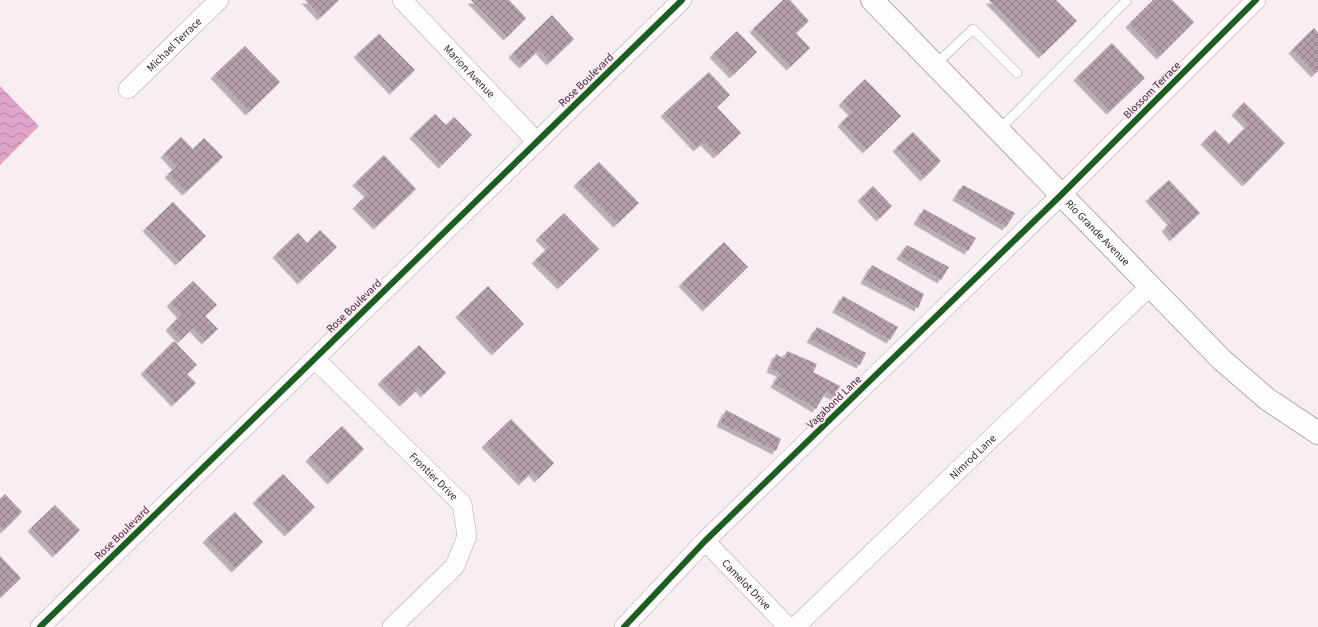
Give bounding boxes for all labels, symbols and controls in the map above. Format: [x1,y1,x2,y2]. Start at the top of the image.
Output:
street label: Michael Terrace [143,13,205,75]
street label: Marion Avenue [441,41,499,101]
street label: Rose Boulevard [555,50,617,110]
street label: Blossom Terrace [1120,58,1184,122]
street label: Rio Grande Avenue [1062,196,1134,269]
street label: Rose Boulevard [323,276,385,336]
street label: Vagabond Lane [803,372,865,432]
street label: Nimrod Lane [946,430,999,483]
street label: Frontier Drive [406,449,462,504]
street label: Rose Boulevard [91,503,153,563]
street label: Camelot Drive [719,556,775,613]

